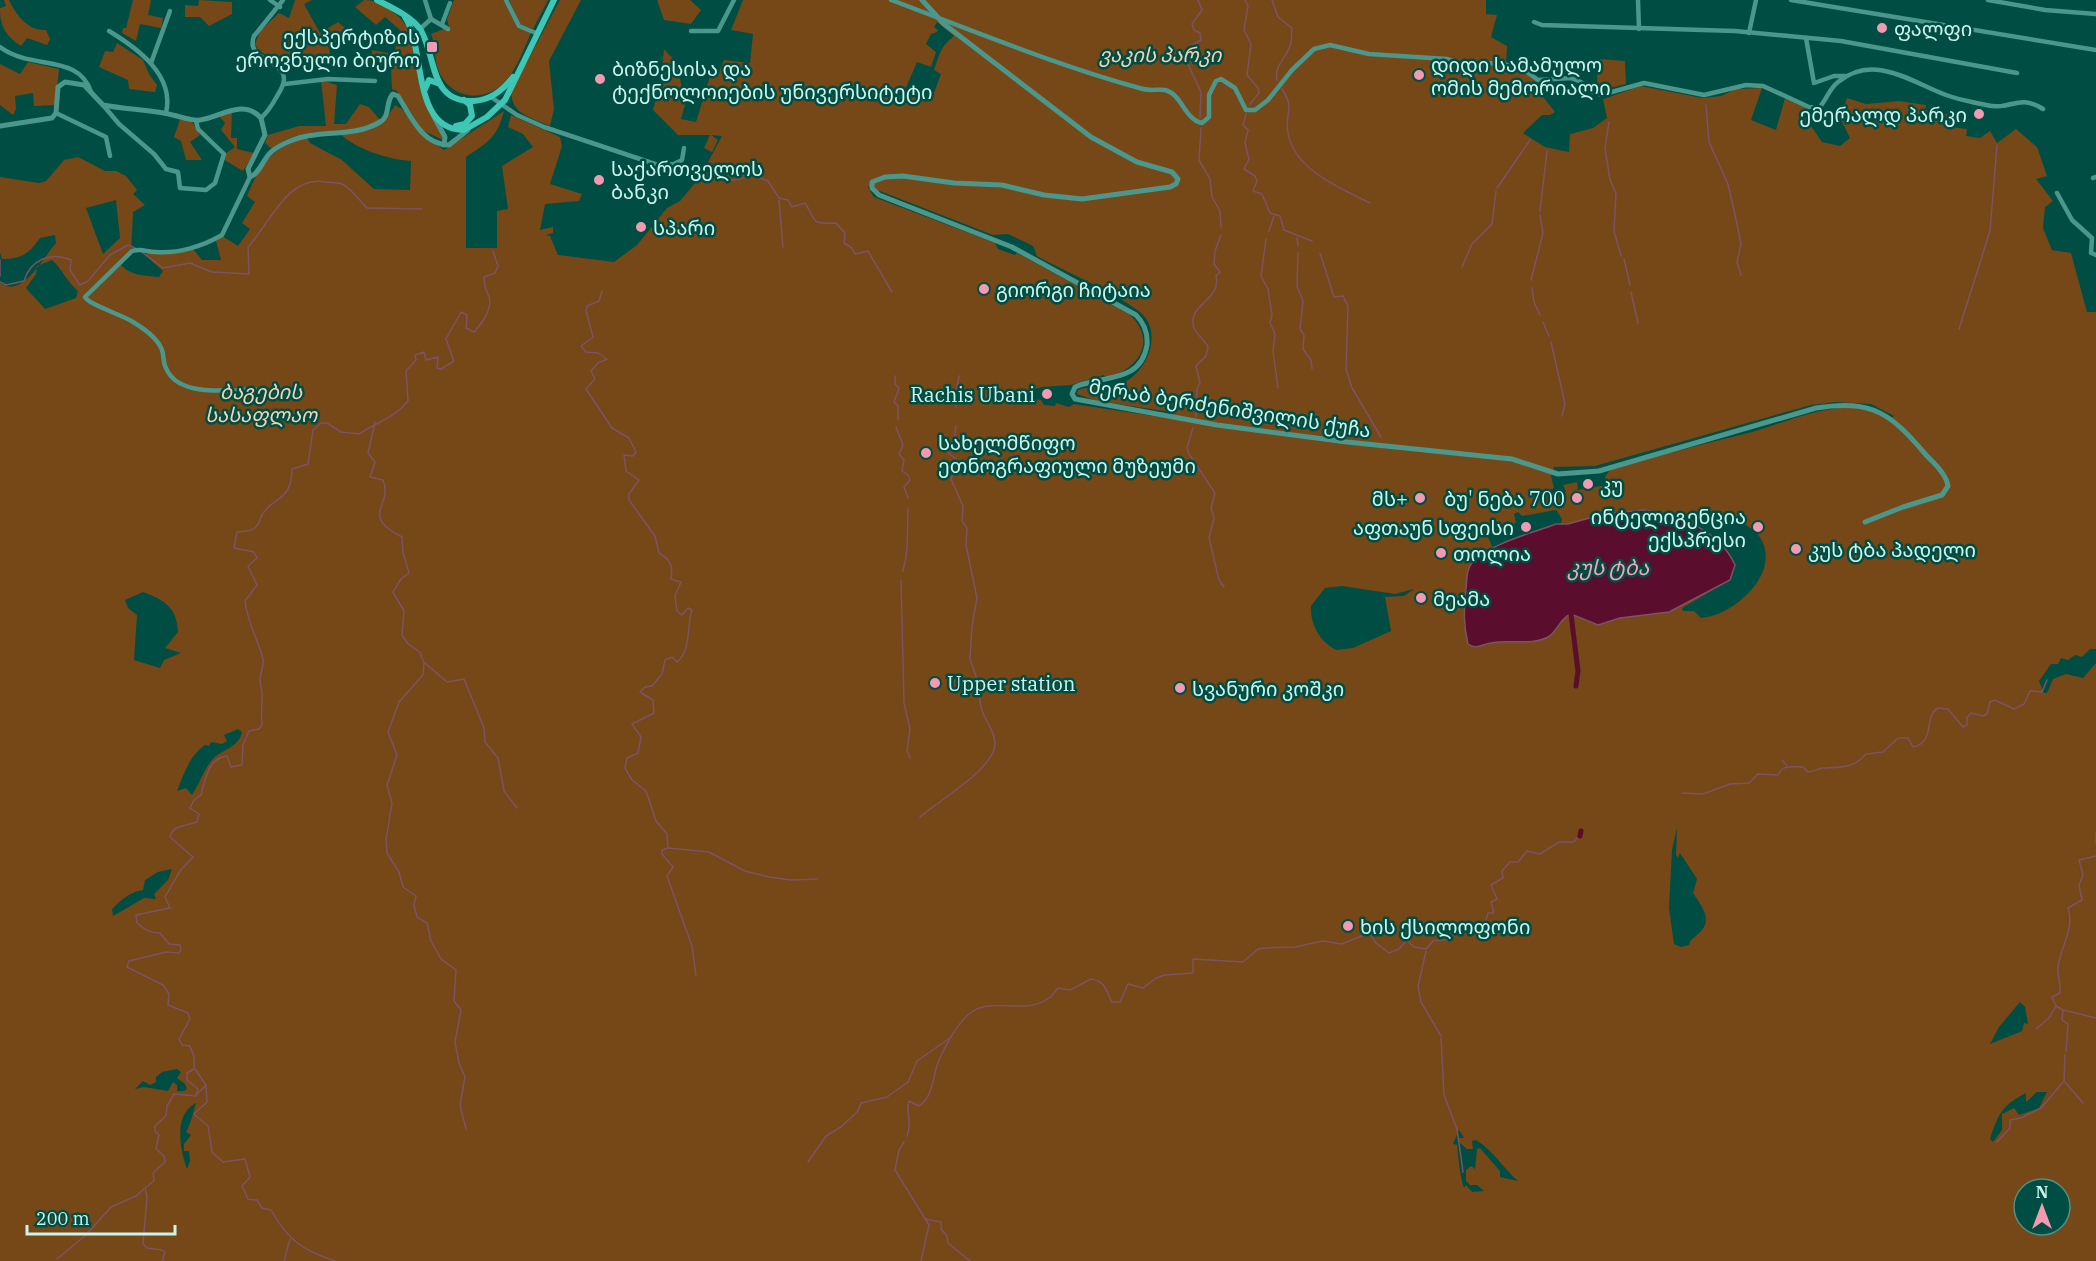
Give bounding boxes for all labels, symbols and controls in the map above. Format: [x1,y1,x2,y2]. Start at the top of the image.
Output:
place label: ფალფი [1894,15,1972,42]
marker: ფალფი [1875,21,1889,35]
place label: ექსპერტიზის ეროვნული ბიურო [236,23,420,73]
marker: ექსპერტიზის ეროვნული ბიურო [425,40,439,54]
park label: ვაკის პარკი [1099,41,1223,68]
place label: დიდი სამამულო ომის მემორიალი [1431,51,1611,101]
place label: ბიზნესისა და ტექნოლოიების უნივერსიტეტი [612,55,933,105]
marker: დიდი სამამულო ომის მემორიალი [1412,68,1426,82]
marker: ბიზნესისა და ტექნოლოიების უნივერსიტეტი [593,72,607,86]
place label: ემერალდ პარკი [1799,101,1967,128]
marker: ემერალდ პარკი [1972,107,1986,121]
place label: საქართველოს ბანკი [611,155,763,205]
marker: საქართველოს ბანკი [592,173,606,187]
place label: სპარი [653,214,715,241]
marker: სპარი [634,220,648,234]
place label: გიორგი ჩიტაია [996,276,1151,303]
marker: გიორგი ჩიტაია [977,282,991,296]
street label: მერაბ ბერძენიშვილის ქუჩა [1087,372,1373,444]
park label: ბაგების სასაფლაო [205,378,318,428]
place label: Rachis Ubani [910,381,1035,408]
marker: Rachis Ubani [1040,387,1054,401]
place label: სახელმწიფო ეთნოგრაფიული მუზეუმი [938,429,1196,479]
marker: სახელმწიფო ეთნოგრაფიული მუზეუმი [919,446,933,460]
place label: კუ [1600,471,1623,498]
marker: კუ [1581,477,1595,491]
place label: მს+ [1372,485,1408,512]
place label: ბუ' ნება 700 [1444,485,1565,512]
marker: მს+ [1413,491,1427,505]
marker: ბუ' ნება 700 [1570,491,1584,505]
place label: ინტელიგენცია ექსპრესი [1591,503,1746,553]
place label: აფთაუნ სფეისი [1353,514,1514,541]
marker: აფთაუნ სფეისი [1519,520,1533,534]
marker: ინტელიგენცია ექსპრესი [1751,520,1765,534]
place label: კუს ტბა პადელი [1808,536,1976,563]
place label: თოლია [1453,540,1531,567]
marker: კუს ტბა პადელი [1789,542,1803,556]
marker: თოლია [1434,546,1448,560]
water label: კუს ტბა [1567,553,1649,581]
place label: მეამა [1433,585,1490,612]
marker: მეამა [1414,591,1428,605]
place label: Upper station [947,670,1076,697]
place label: სვანური კოშკი [1192,675,1344,702]
marker: Upper station [928,676,942,690]
marker: სვანური კოშკი [1173,681,1187,695]
place label: ხის ქსილოფონი [1360,913,1530,940]
marker: ხის ქსილოფონი [1341,919,1355,933]
north arrow [2012,1177,2072,1237]
text: N [2036,1182,2048,1202]
scale bar [27,1198,176,1236]
text: 200 m [36,1207,90,1230]

